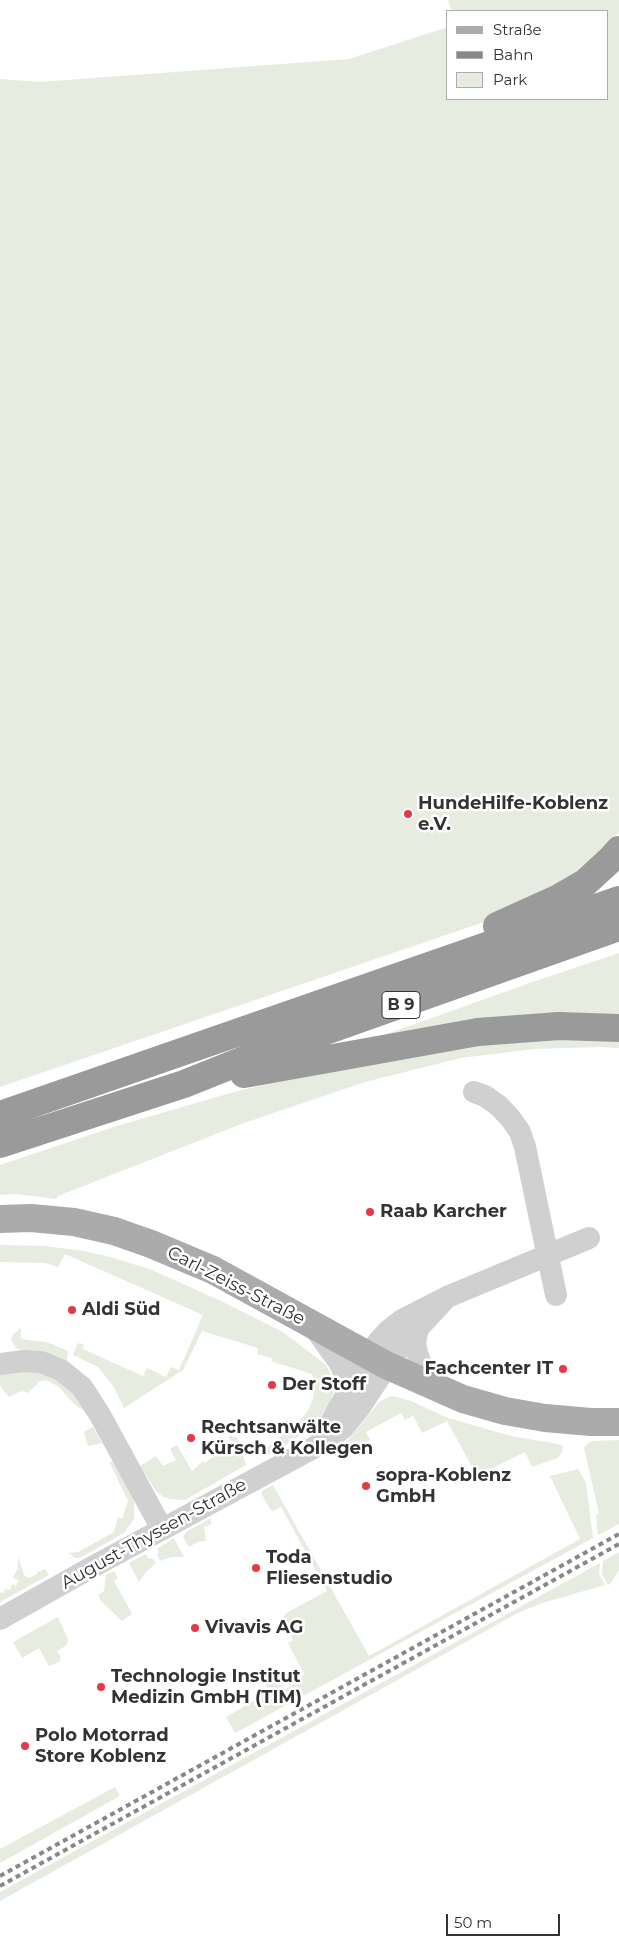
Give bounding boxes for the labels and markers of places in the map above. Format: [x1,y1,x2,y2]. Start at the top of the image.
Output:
place label: HundeHilfe-Koblenz e.V. [418,793,608,836]
marker: HundeHilfe-Koblenz e.V. [402,808,414,820]
place label: Raab Karcher [380,1201,507,1223]
marker: Raab Karcher [364,1206,376,1218]
place label: Aldi Süd [82,1299,160,1321]
marker: Aldi Süd [66,1304,78,1316]
place label: Fachcenter IT [424,1358,553,1380]
marker: Fachcenter IT [557,1363,569,1375]
place label: Der Stoff [282,1374,366,1396]
marker: Der Stoff [266,1379,278,1391]
place label: Rechtsanwälte Kürsch & Kollegen [201,1417,373,1460]
marker: Rechtsanwälte Kürsch & Kollegen [185,1432,197,1444]
place label: sopra-Koblenz GmbH [376,1465,511,1508]
marker: sopra-Koblenz GmbH [360,1480,372,1492]
place label: Toda Fliesenstudio [266,1547,392,1590]
marker: Toda Fliesenstudio [250,1562,262,1574]
place label: Vivavis AG [205,1617,303,1639]
marker: Vivavis AG [189,1622,201,1634]
place label: Technologie Institut Medizin GmbH (TIM) [111,1666,302,1708]
marker: Technologie Institut Medizin GmbH (TIM) [95,1681,107,1693]
place label: Polo Motorrad Store Koblenz [35,1725,169,1768]
marker: Polo Motorrad Store Koblenz [19,1740,31,1752]

